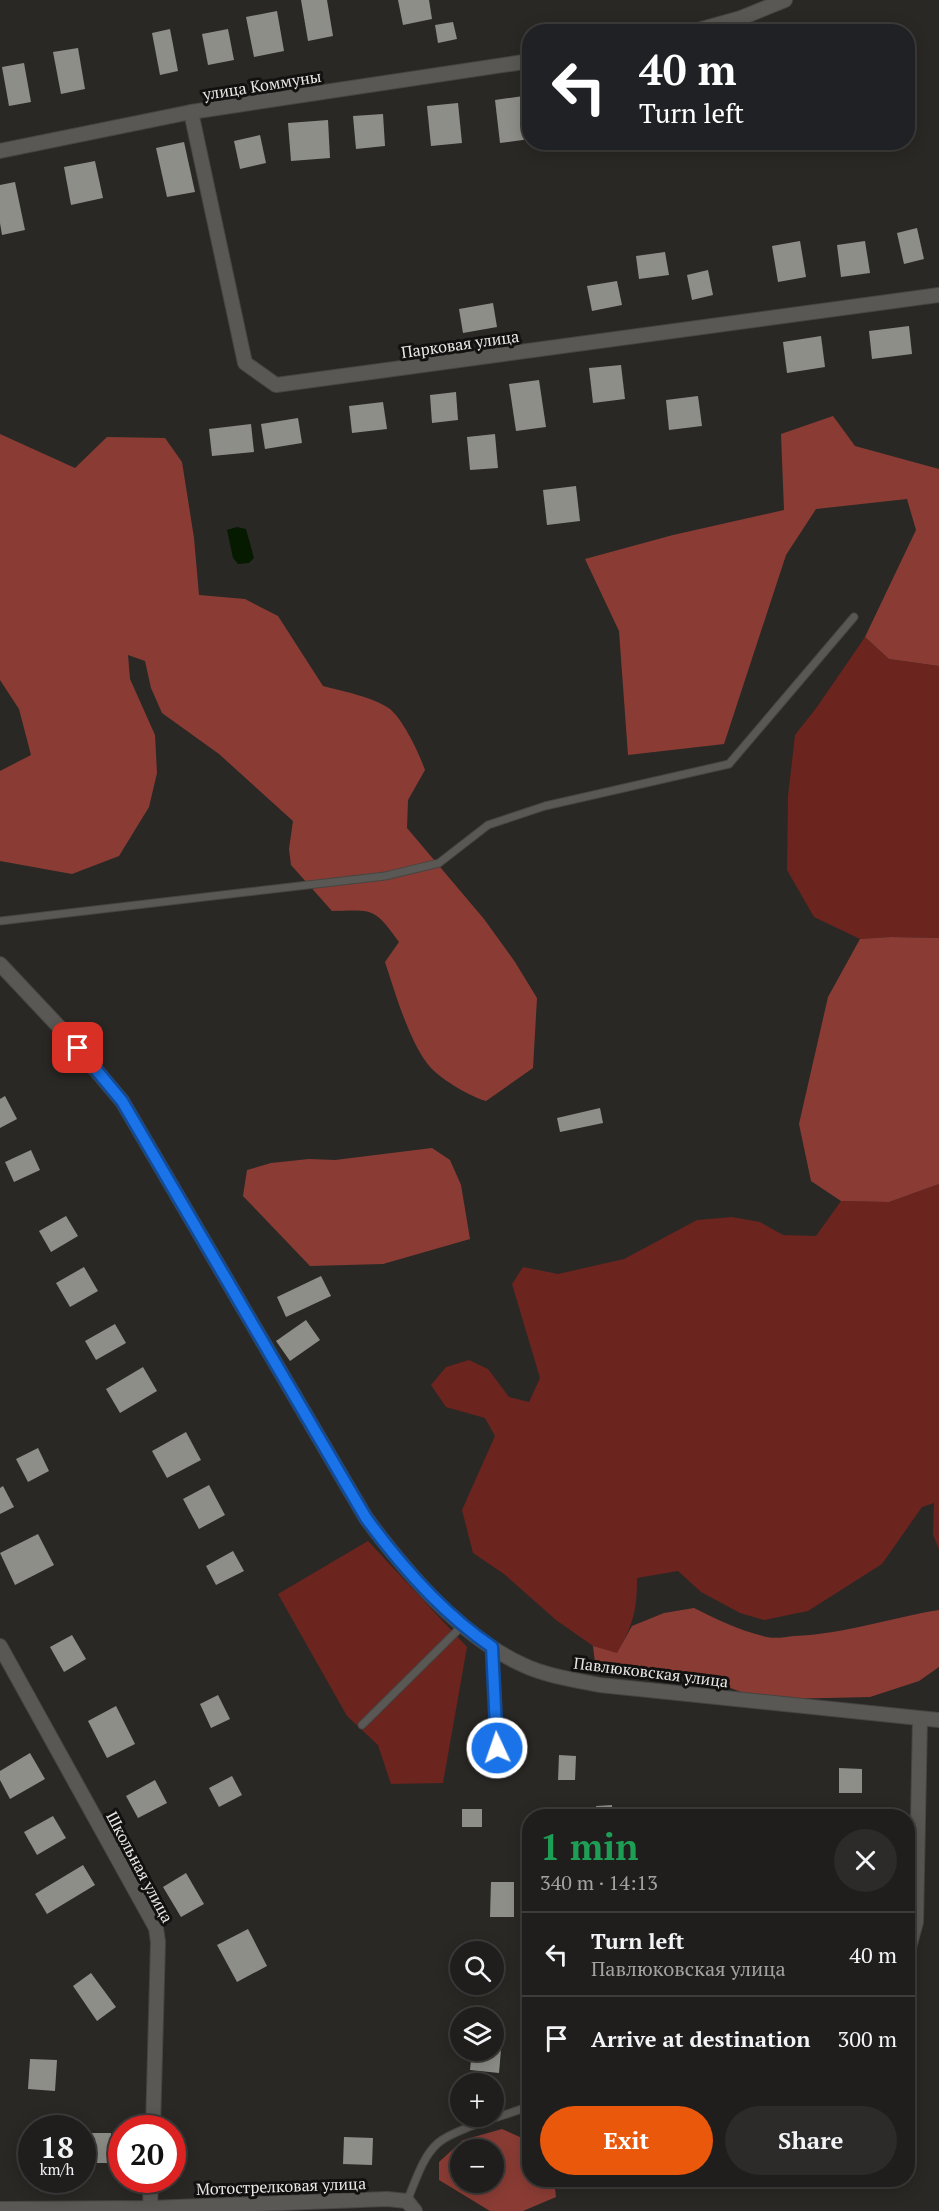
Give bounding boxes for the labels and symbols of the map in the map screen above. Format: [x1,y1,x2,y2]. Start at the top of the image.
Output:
street label: улица Коммуны [200,65,323,105]
street label: Парковая улица [400,325,520,363]
pin [52,1022,103,1073]
street label: Павлюковская улица [572,1652,730,1692]
position arrow [465,1716,529,1780]
street label: Школьная улица [101,1808,179,1926]
speed limit sign: 20 [108,2115,186,2193]
street label: Мотострелковая улица [196,2172,366,2200]

